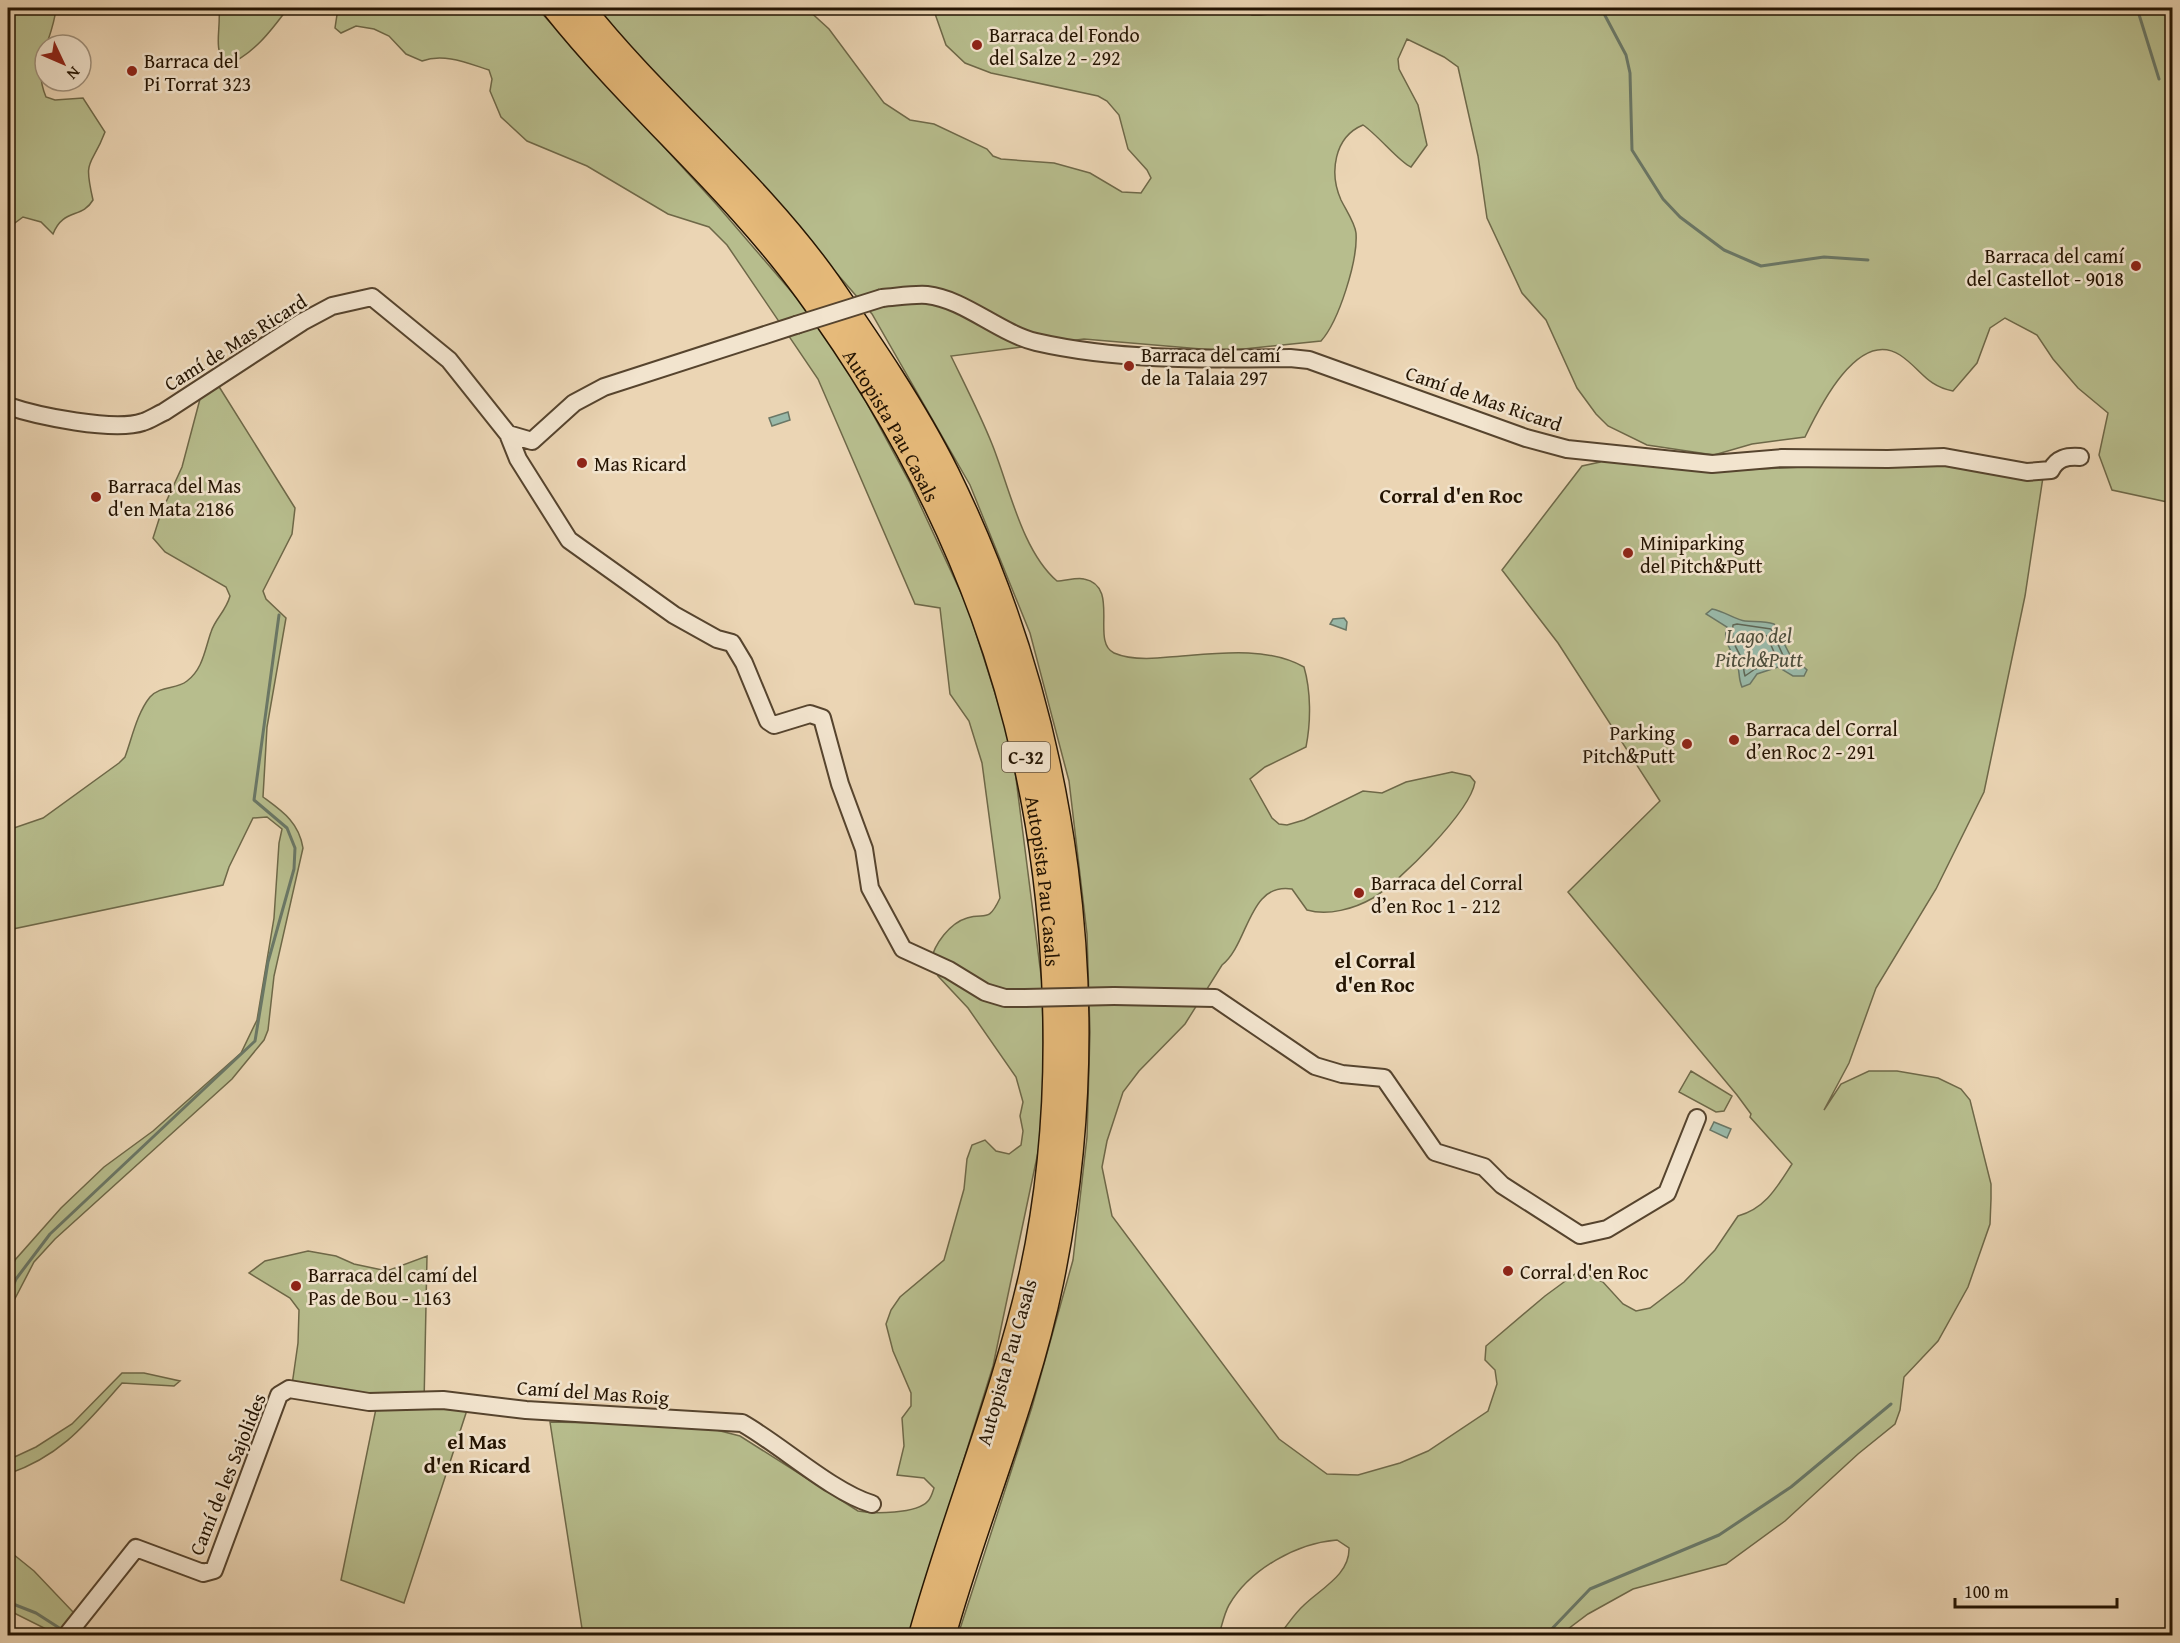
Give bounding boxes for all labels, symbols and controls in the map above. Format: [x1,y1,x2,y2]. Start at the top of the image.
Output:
place label: Barraca del Fondo del Salze 2 - 292 [989,20,1140,72]
north arrow [33,33,93,93]
marker: Barraca del Fondo del Salze 2 - 292 [970,38,984,52]
place label: Barraca del Pi Torrat 323 [144,46,252,98]
text: N [61,61,86,86]
marker: Barraca del Pi Torrat 323 [125,64,139,78]
place label: Barraca del camí del Castellot - 9018 [1967,241,2124,293]
marker: Barraca del camí del Castellot - 9018 [2129,259,2143,273]
street label: Camí de Mas Ricard [158,286,312,398]
place label: Barraca del camí de la Talaia 297 [1141,340,1281,392]
street label: Autopista Pau Casals [836,343,947,506]
street label: Camí de Mas Ricard [1402,358,1566,438]
marker: Barraca del camí de la Talaia 297 [1122,359,1136,373]
place label: Mas Ricard [594,449,687,478]
marker: Mas Ricard [575,456,589,470]
place label: Barraca del Mas d'en Mata 2186 [108,471,241,523]
district label: Corral d'en Roc [1379,480,1523,511]
marker: Barraca del Mas d'en Mata 2186 [89,490,103,504]
place label: Miniparking del Pitch&Putt [1640,528,1763,580]
marker: Miniparking del Pitch&Putt [1621,546,1635,560]
water label: Lago del Pitch&Putt [1714,620,1803,675]
place label: Barraca del Corral d’en Roc 2 - 291 [1746,714,1898,766]
place label: Parking Pitch&Putt [1583,718,1675,770]
marker: Barraca del Corral d’en Roc 2 - 291 [1727,733,1741,747]
marker: Parking Pitch&Putt [1680,737,1694,751]
road number: C-32 [1002,742,1050,772]
street label: Autopista Pau Casals [1019,793,1068,968]
place label: Barraca del Corral d’en Roc 1 - 212 [1371,868,1523,920]
marker: Barraca del Corral d’en Roc 1 - 212 [1352,886,1366,900]
district label: el Corral d'en Roc [1335,945,1416,1000]
place label: Corral d'en Roc [1520,1257,1648,1286]
place label: Barraca del camí del Pas de Bou - 1163 [308,1260,478,1312]
marker: Corral d'en Roc [1501,1264,1515,1278]
street label: Autopista Pau Casals [968,1275,1044,1449]
marker: Barraca del camí del Pas de Bou - 1163 [289,1279,303,1293]
street label: Camí del Mas Roig [516,1372,670,1412]
street label: Camí de les Sajolides [181,1389,273,1559]
district label: el Mas d'en Ricard [424,1426,530,1481]
scale bar [1955,1571,2117,1609]
text: 100 m [1964,1578,2009,1605]

